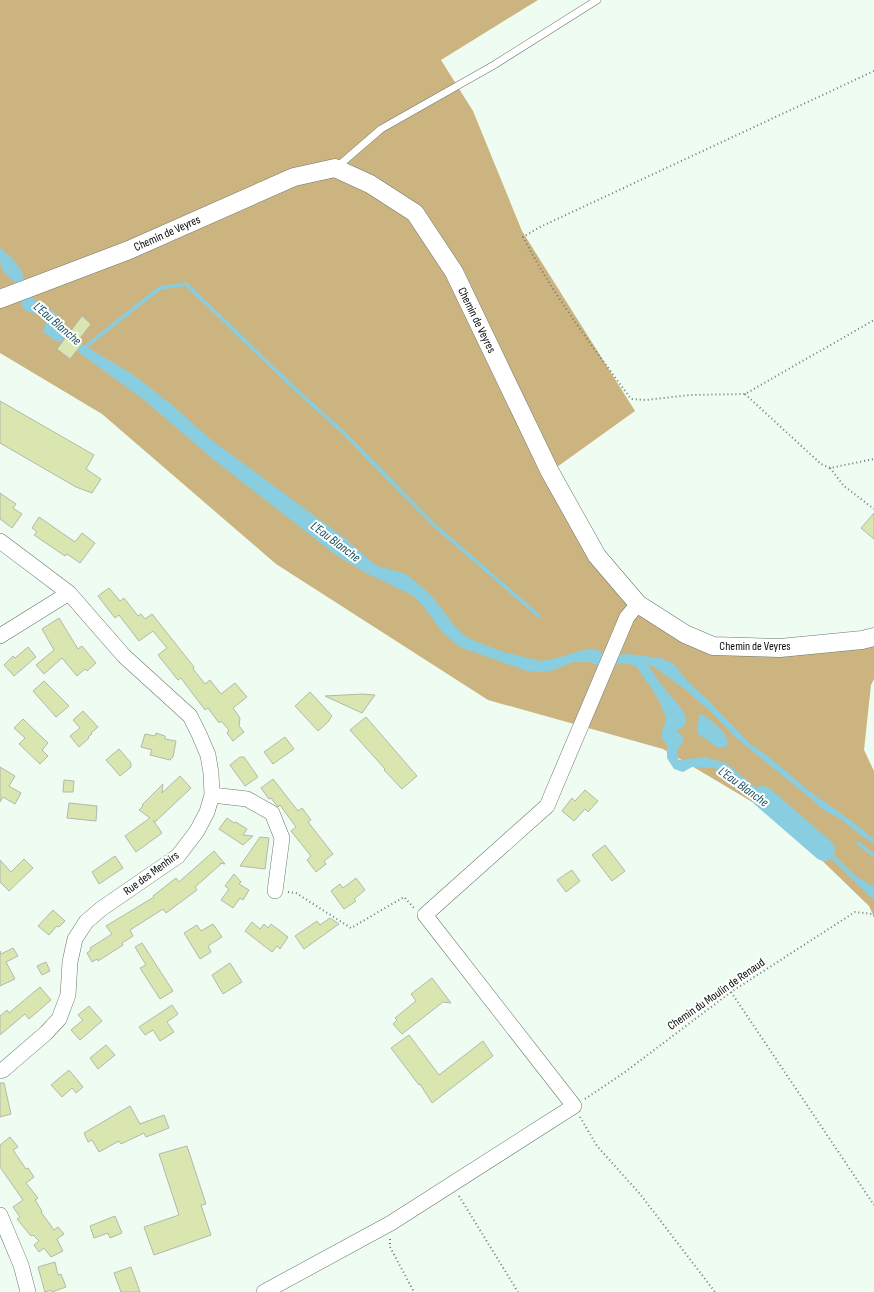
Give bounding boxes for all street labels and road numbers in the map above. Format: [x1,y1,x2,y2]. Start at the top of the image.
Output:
street label: Chemin de Veyres [132,212,203,255]
street label: Chemin de Veyres [454,285,499,356]
street label: Chemin de Veyres [719,639,791,654]
street label: Rue des Menhirs [120,848,182,899]
street label: Chemin du Moulin de Renaud [665,955,768,1034]

